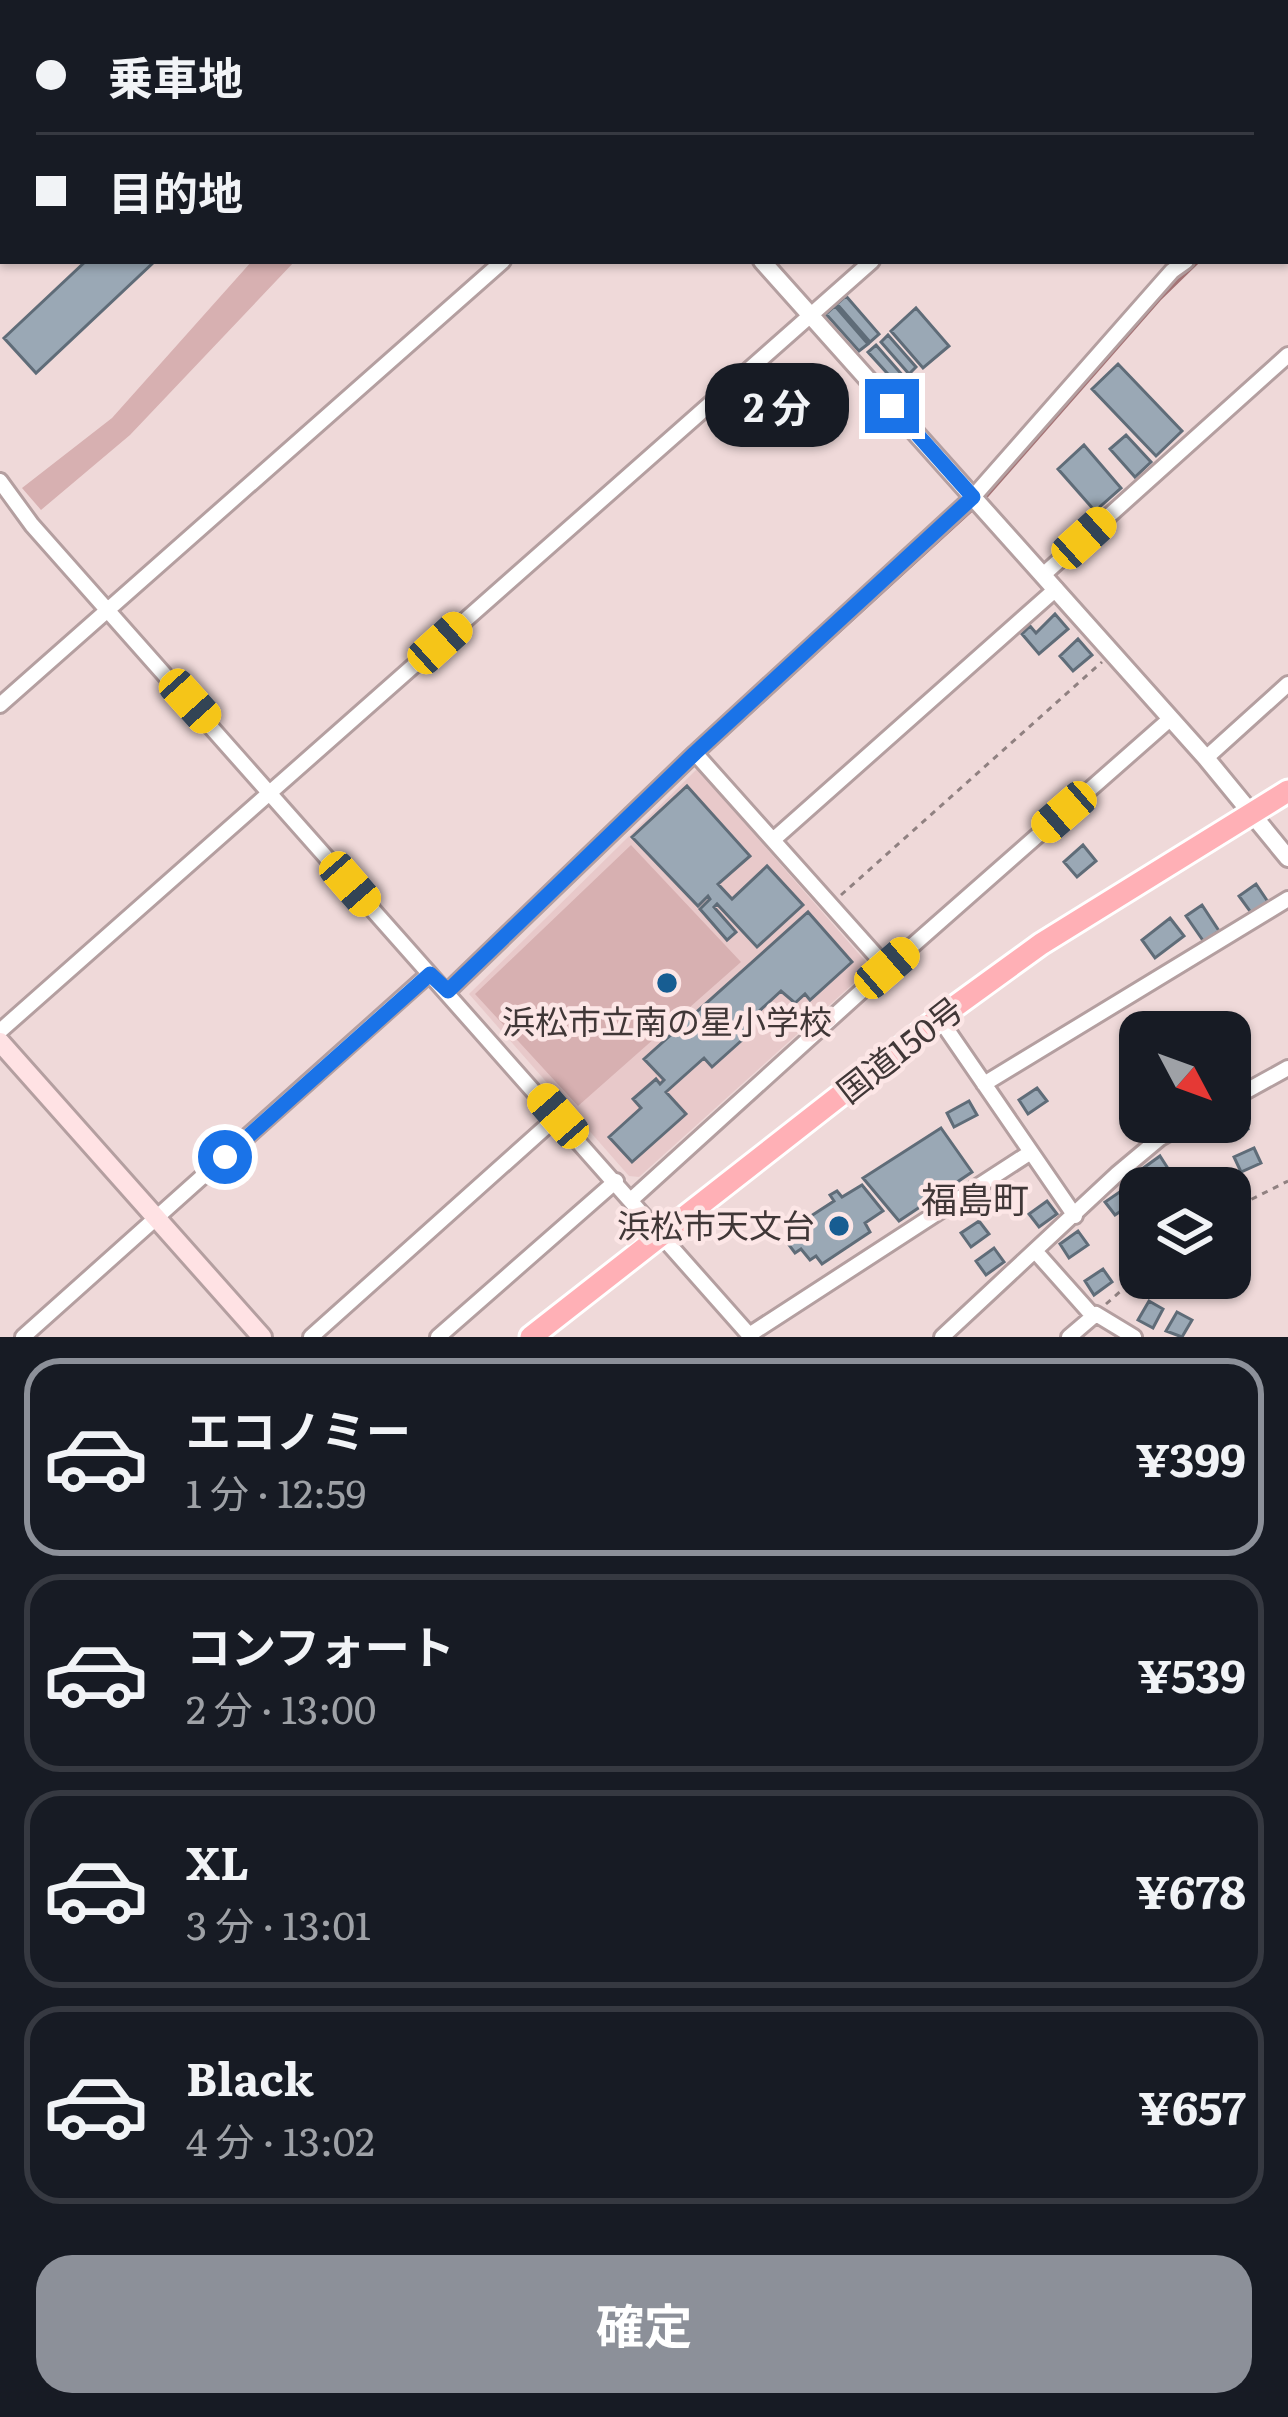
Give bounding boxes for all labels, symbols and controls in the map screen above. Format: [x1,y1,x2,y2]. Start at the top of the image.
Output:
text: 乗車地 [108,42,243,109]
text: 目的地 [108,157,243,224]
callout: 2 分 [706,364,850,448]
text: 2 分 [743,376,811,434]
route end [865,379,919,433]
car [1045,501,1123,575]
car [401,606,479,680]
car [153,662,227,740]
car [1025,775,1103,849]
car [313,845,387,923]
car [848,931,926,1005]
marker: 浜松市立南の星小学校 [654,970,680,996]
street label: 国道150号 [825,983,972,1113]
place label: 浜松市立南の星小学校 [502,995,832,1044]
north arrow [1119,1011,1251,1143]
map controls [1119,1011,1251,1299]
car [521,1077,595,1155]
route start [198,1130,252,1184]
button: layers [1119,1167,1251,1299]
district label: 福島町 [921,1171,1029,1224]
place label: 浜松市天文台 [617,1199,815,1248]
marker: 浜松市天文台 [826,1213,852,1239]
text: エコノミー [186,1395,411,1462]
icon: car [42,1403,150,1511]
text: ¥399 [1136,1424,1246,1491]
text: 1 分 · 12:59 [186,1462,366,1520]
text: コンフォート [186,1611,455,1678]
icon: car [42,1619,150,1727]
text: ¥539 [1137,1640,1246,1707]
text: 2 分 · 13:00 [186,1678,376,1736]
text: XL [186,1827,249,1894]
icon: car [42,1835,150,1943]
text: ¥678 [1136,1856,1246,1923]
text: 3 分 · 13:01 [186,1894,371,1952]
text: Black [186,2043,314,2110]
icon: car [42,2051,150,2159]
text: ¥657 [1138,2072,1246,2139]
text: 4 分 · 13:02 [186,2110,375,2168]
button: 確定 [36,2255,1252,2393]

